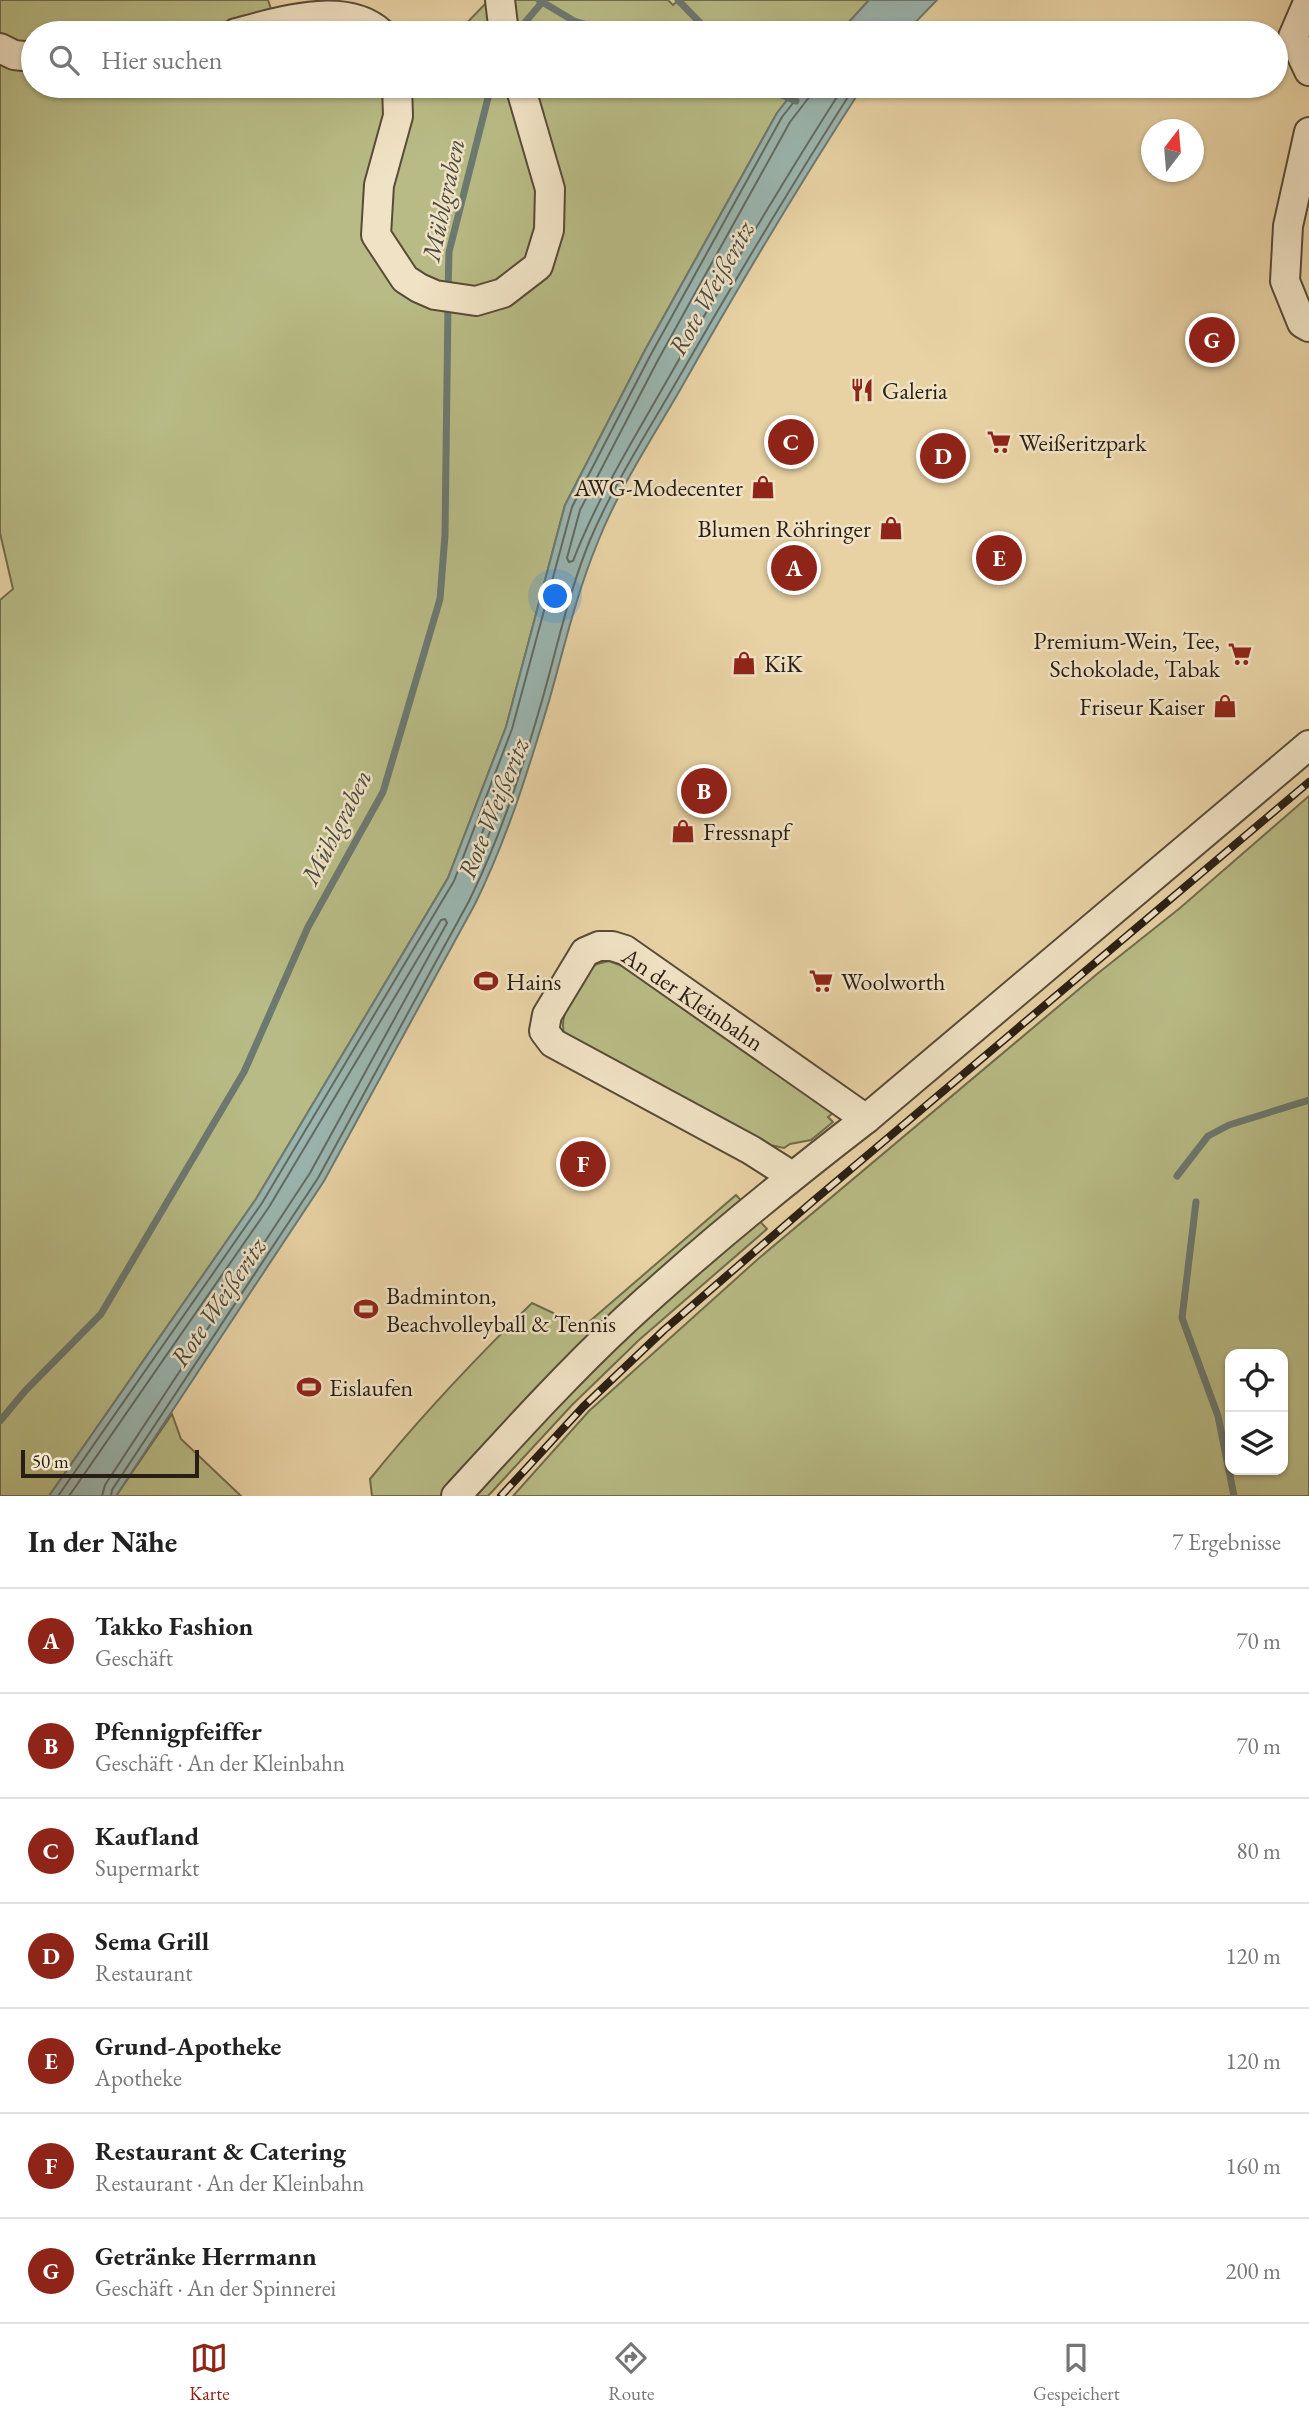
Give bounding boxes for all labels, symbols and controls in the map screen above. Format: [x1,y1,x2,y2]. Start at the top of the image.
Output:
search box [21,21,1288,98]
icon: search [45,41,83,79]
text: Hier suchen [101,43,222,77]
north arrow [1141,119,1204,182]
water label: Mühlgraben [413,136,473,266]
water label: Rote Weißeritz [660,214,762,361]
pin: G [1189,314,1235,366]
place label: Galeria [882,375,948,406]
restaurant icon: Galeria [848,376,876,404]
pin: C [768,416,814,468]
place label: Weißeritzpark [1019,427,1147,458]
supermarket icon: Weißeritzpark [985,428,1013,456]
pin: D [920,430,966,482]
place label: AWG-Modecenter [573,472,743,503]
shop icon: AWG-Modecenter [749,473,777,501]
place label: Blumen Röhringer [698,513,871,544]
shop icon: Blumen Röhringer [877,514,905,542]
pin: E [976,532,1022,584]
pin: A [771,542,817,594]
your location [538,579,572,613]
place label: Premium-Wein, Tee, Schokolade, Tabak [1033,625,1221,684]
supermarket icon: Premium-Wein, Tee, Schokolade, Tabak [1226,640,1254,668]
place label: KiK [764,648,803,679]
shop icon: KiK [730,649,758,677]
place label: Friseur Kaiser [1079,691,1205,722]
shop icon: Friseur Kaiser [1211,692,1239,720]
water label: Rote Weißeritz [449,732,537,883]
water label: Mühlgraben [292,764,379,892]
pin: B [681,765,727,817]
place label: Fressnapf [703,816,794,847]
shop icon: Fressnapf [669,817,697,845]
street label: An der Kleinbahn [615,939,770,1058]
place label: Hains [506,966,561,997]
place label: Woolworth [841,966,945,997]
sports icon: Hains [472,967,500,995]
supermarket icon: Woolworth [807,967,835,995]
pin: F [560,1138,606,1190]
water label: Rote Weißeritz [162,1230,274,1373]
place label: Badminton, Beachvolleyball & Tennis [386,1280,616,1339]
sports icon: Badminton, Beachvolleyball & Tennis [352,1295,380,1323]
map controls [1225,1349,1288,1475]
button: locate [1225,1349,1288,1412]
place label: Eislaufen [329,1372,414,1403]
sports icon: Eislaufen [295,1373,323,1401]
button: layers [1225,1412,1288,1475]
scale bar [21,1447,200,1479]
text: 50 m [32,1449,69,1474]
text: In der Nähe [28,1522,177,1561]
text: 7 Ergebnisse [1172,1527,1281,1557]
text: Takko Fashion [95,1609,253,1643]
text: A [43,1626,59,1656]
text: 70 m [1236,1626,1281,1656]
text: Geschäft [95,1643,173,1673]
text: Pfennigpfeiffer [95,1714,262,1748]
text: B [44,1731,58,1761]
text: 70 m [1236,1731,1281,1761]
text: Geschäft · An der Kleinbahn [95,1748,345,1778]
text: Kaufland [95,1819,199,1853]
text: C [43,1836,59,1866]
text: 80 m [1236,1836,1281,1866]
text: Supermarkt [95,1853,199,1883]
text: Sema Grill [95,1924,209,1958]
text: D [42,1941,60,1971]
text: 120 m [1225,1941,1281,1971]
text: Restaurant [95,1958,193,1988]
text: Grund-Apotheke [95,2029,281,2063]
text: E [44,2046,58,2076]
text: 120 m [1225,2046,1281,2076]
text: Apotheke [95,2063,182,2093]
text: Restaurant & Catering [95,2134,346,2168]
text: F [45,2151,57,2181]
text: 160 m [1225,2151,1281,2181]
text: Restaurant · An der Kleinbahn [95,2168,364,2198]
text: Getränke Herrmann [95,2239,317,2273]
text: G [43,2256,59,2286]
text: 200 m [1225,2256,1281,2286]
text: Geschäft · An der Spinnerei [95,2273,336,2303]
tab: Karte [189,2339,230,2406]
tab: Route [608,2339,655,2406]
tab: Gespeichert [1033,2339,1120,2406]

